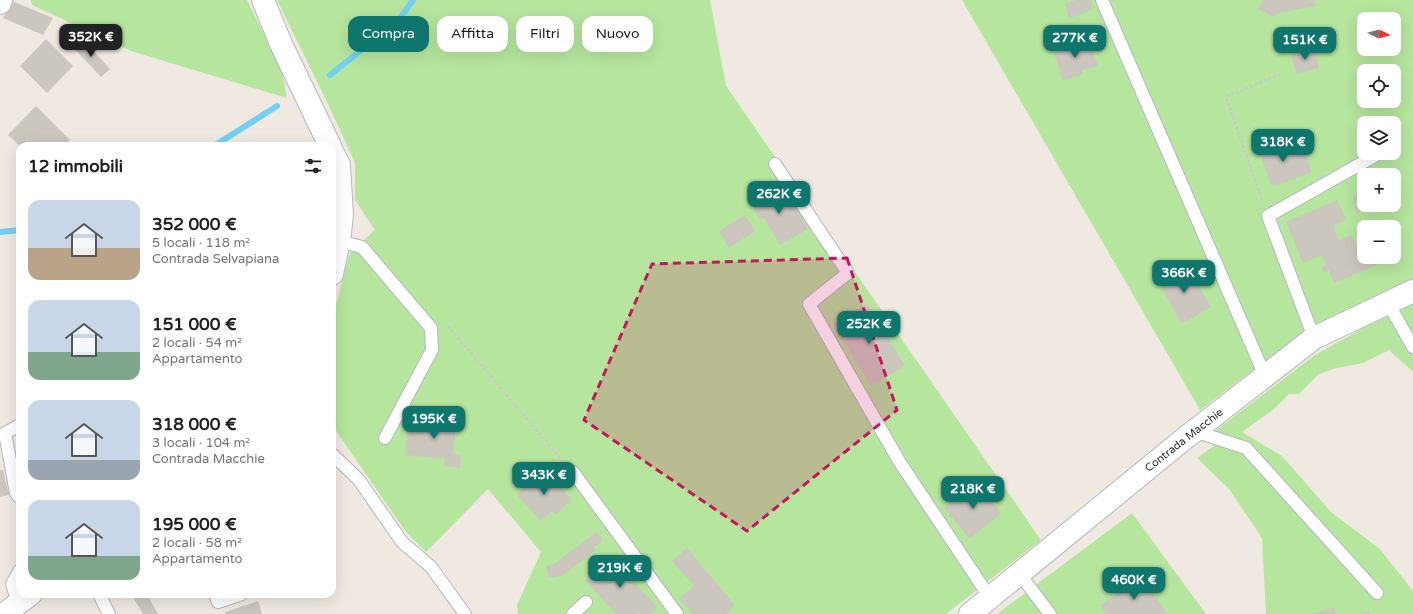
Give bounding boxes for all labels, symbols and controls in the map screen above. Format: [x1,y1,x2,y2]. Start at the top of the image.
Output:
north arrow [1357,12,1401,56]
map controls [1357,12,1401,264]
chip: Compra [348,16,429,52]
chip: Affitta [437,16,508,52]
chip: Filtri [516,16,574,52]
chip: Nuovo [582,16,653,52]
pin: 352K € [58,24,124,58]
pin: 277K € [1042,25,1108,59]
pin: 151K € [1272,27,1338,61]
text: 352K € [68,29,114,45]
text: 277K € [1052,30,1098,46]
text: 151K € [1282,32,1328,48]
button: locate [1357,64,1401,108]
button: layers [1357,116,1401,160]
pin: 318K € [1250,129,1316,163]
text: 318K € [1260,134,1306,150]
icon: filters [302,155,324,177]
text: 12 immobili [28,156,123,177]
button: + [1357,168,1401,212]
pin: 262K € [746,181,812,215]
text: 262K € [756,186,802,202]
text: 352 000 € [152,214,237,235]
icon: home [60,216,108,264]
button: − [1357,220,1401,264]
text: 5 locali · 118 m² [152,235,250,251]
text: Contrada Selvapiana [152,251,279,267]
pin: 366K € [1151,260,1217,294]
text: 366K € [1161,265,1207,281]
pin: 252K € [836,311,902,345]
text: 151 000 € [152,314,237,335]
icon: home [60,316,108,364]
text: 252K € [846,316,892,332]
text: 2 locali · 54 m² [152,335,242,351]
text: Appartamento [152,351,242,367]
street label: Contrada Macchie [1142,405,1226,475]
pin: 195K € [401,406,467,440]
text: 195K € [411,411,457,427]
text: 318 000 € [152,414,237,435]
icon: home [60,416,108,464]
text: 3 locali · 104 m² [152,435,250,451]
text: Contrada Macchie [152,451,265,467]
pin: 343K € [511,462,577,496]
text: 343K € [521,467,567,483]
pin: 218K € [940,476,1006,510]
text: 218K € [950,481,996,497]
text: 195 000 € [152,514,237,535]
icon: home [60,516,108,564]
text: 2 locali · 58 m² [152,535,242,551]
text: Appartamento [152,551,242,567]
pin: 219K € [587,555,653,589]
text: 219K € [597,560,643,576]
pin: 460K € [1101,567,1167,601]
text: 460K € [1111,572,1157,588]

